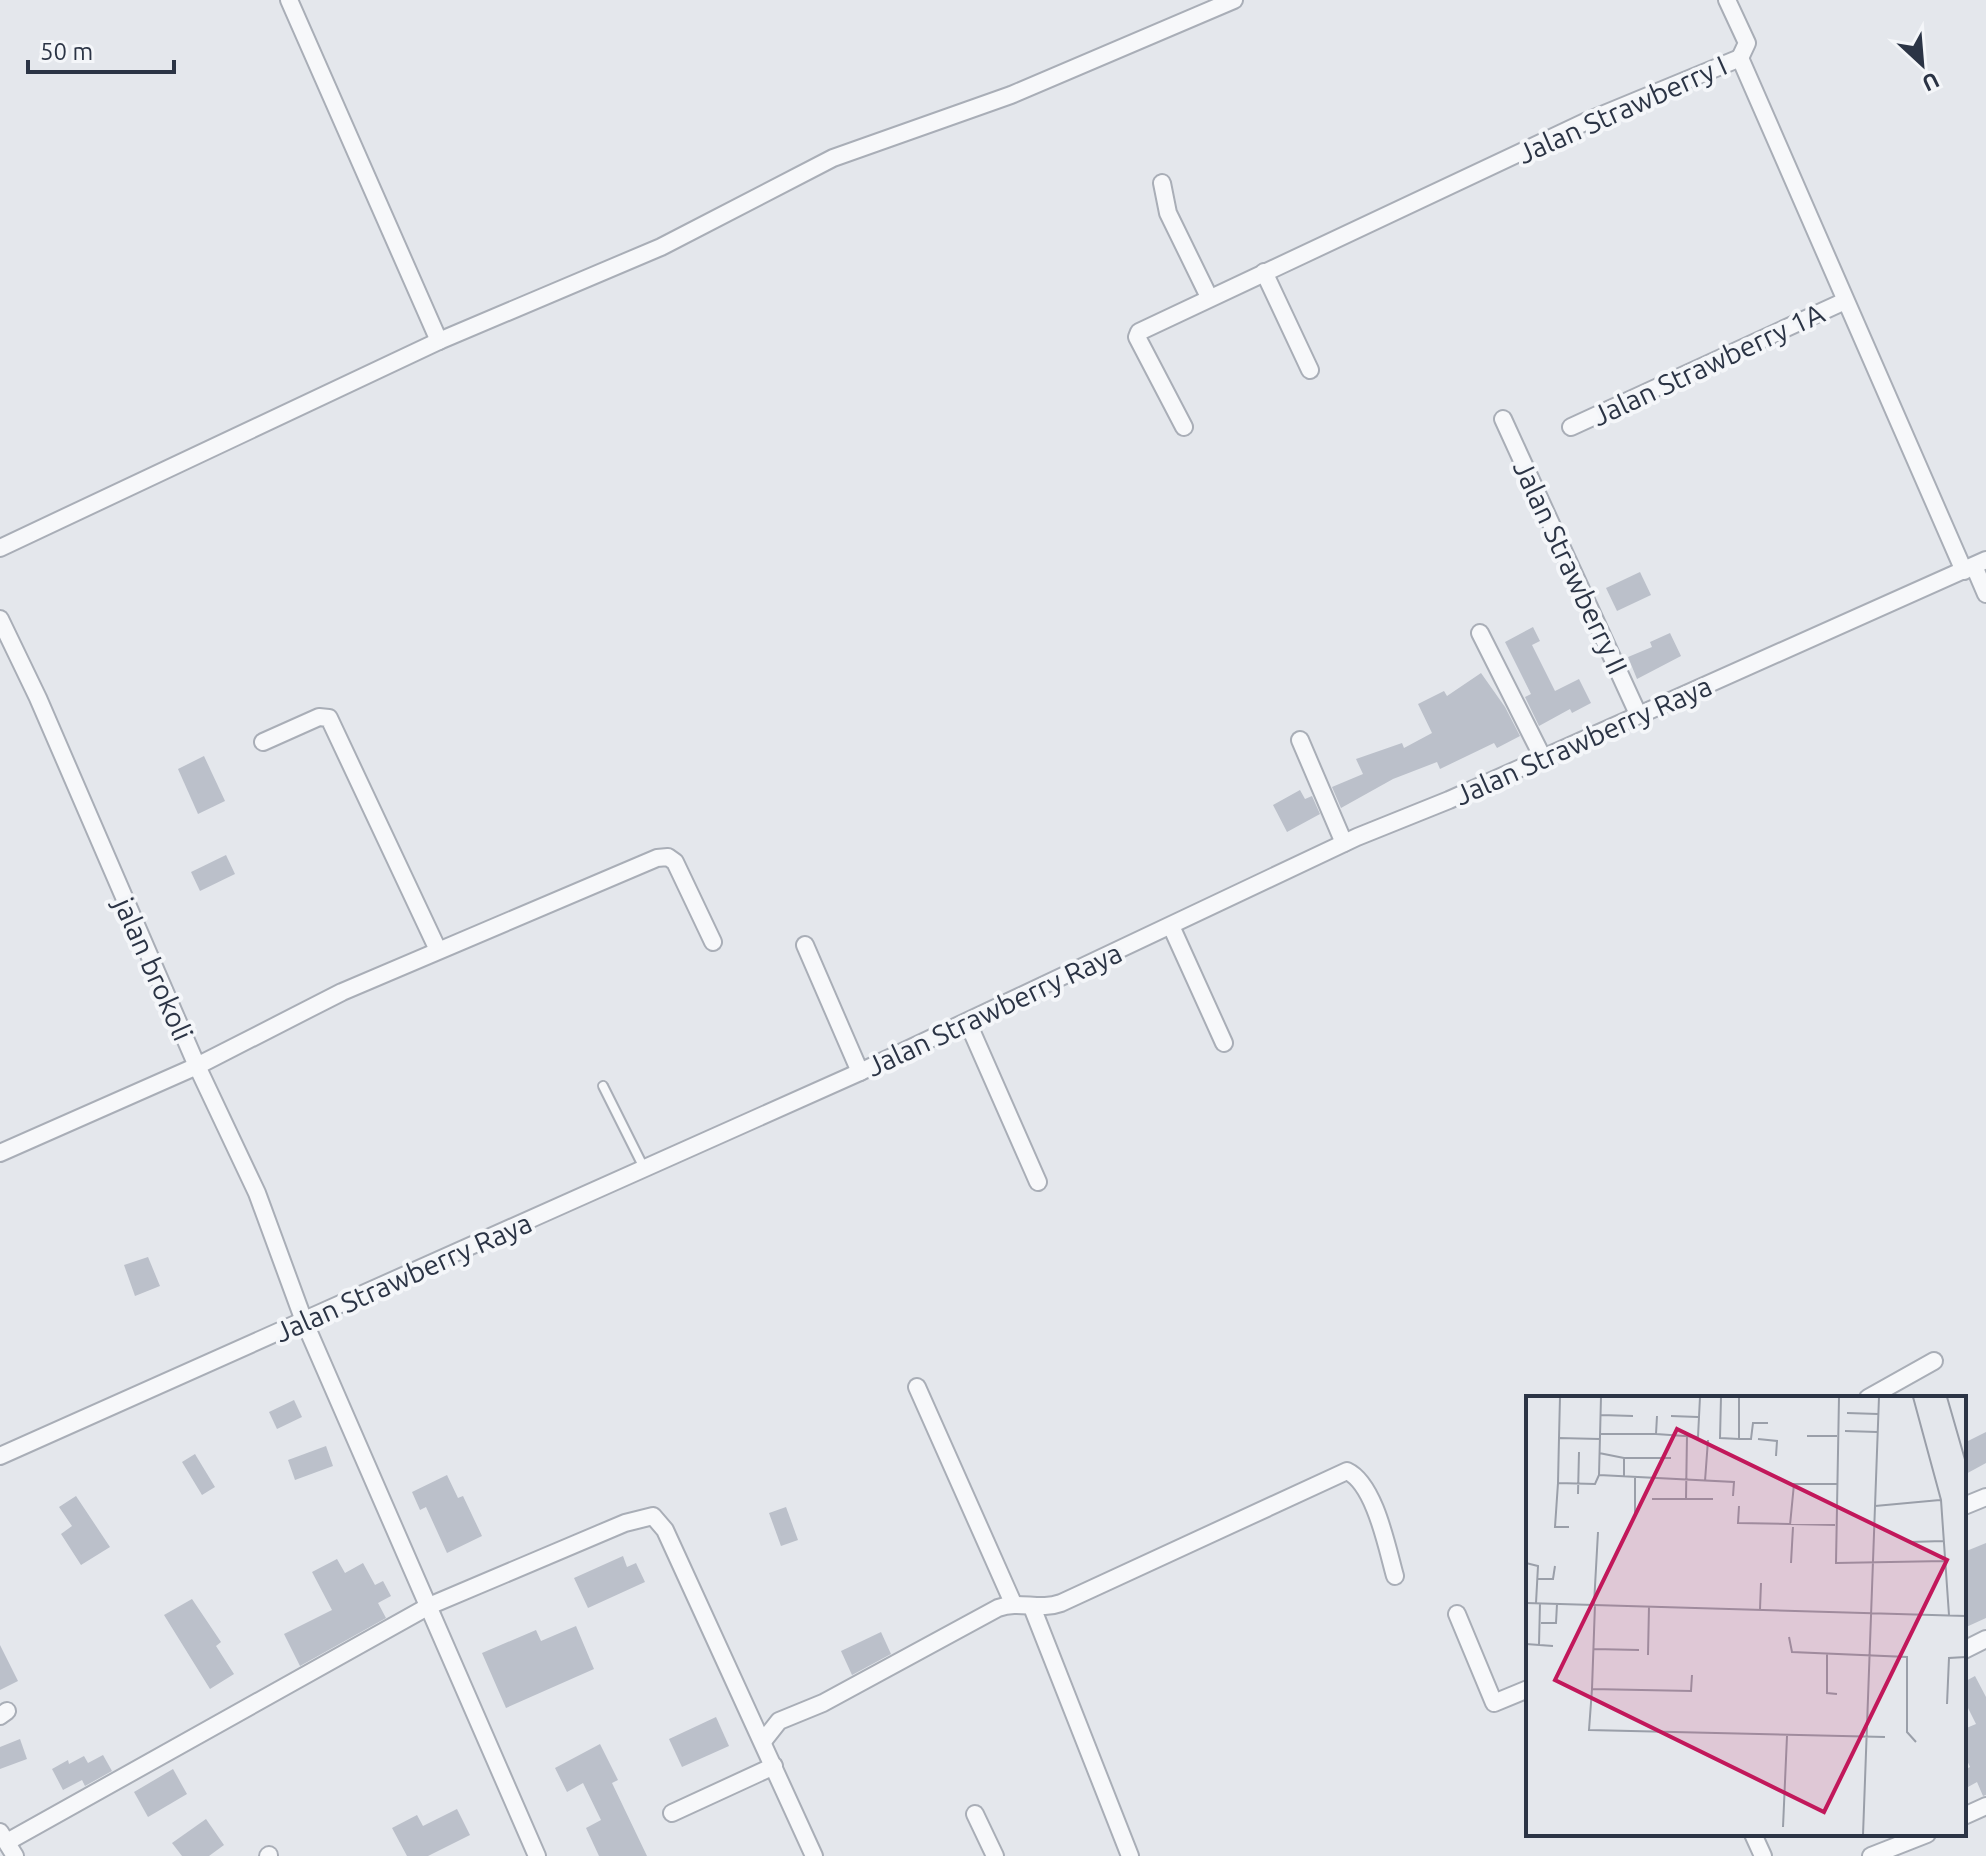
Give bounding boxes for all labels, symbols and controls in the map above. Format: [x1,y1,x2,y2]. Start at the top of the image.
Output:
scale bar [28,24,174,74]
north arrow [1882,24,1962,104]
text: 50 m [40,38,93,65]
street label: Jalan Strawberry I [1513,49,1731,169]
text: U [1919,68,1943,97]
street label: Jalan Strawberry 1A [1587,297,1829,431]
street label: Jalan Strawberry II [1508,455,1634,679]
street label: Jalan Strawberry Raya [1450,669,1716,811]
street label: jalan brokoli [108,891,199,1045]
street label: Jalan Strawberry Raya [862,936,1126,1082]
street label: Jalan Strawberry Raya [270,1206,536,1348]
inset map [1526,1396,1966,1836]

